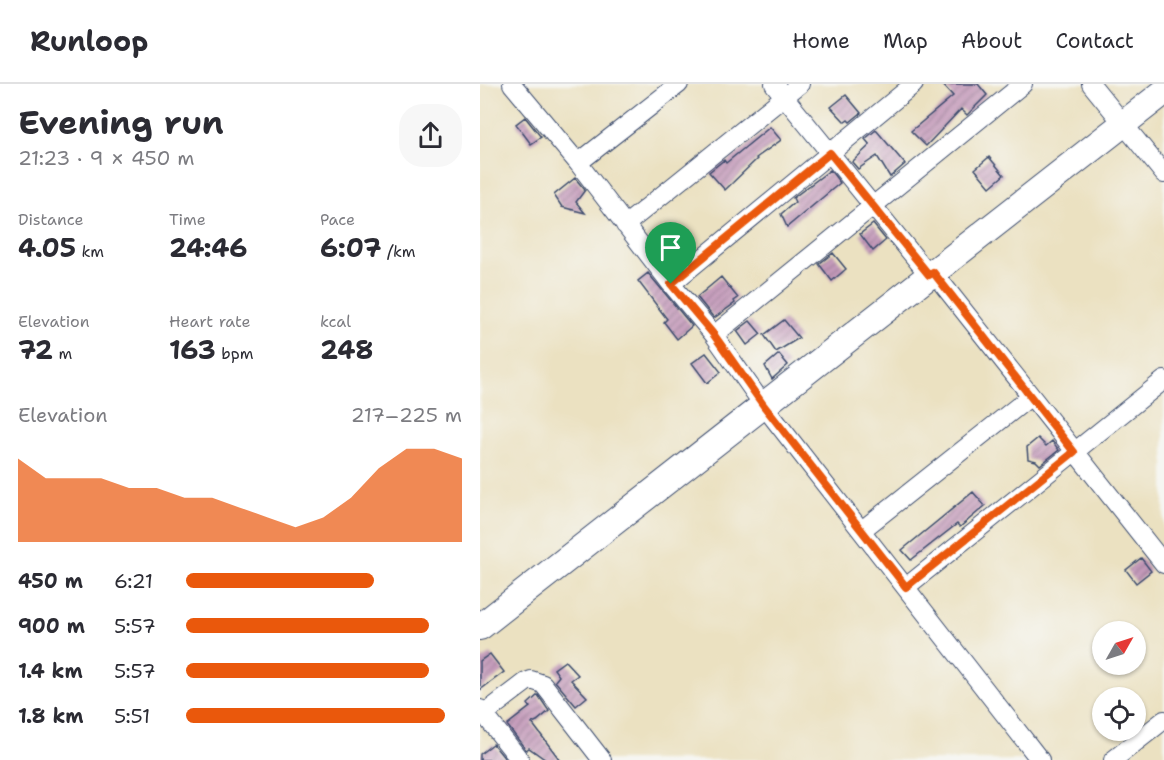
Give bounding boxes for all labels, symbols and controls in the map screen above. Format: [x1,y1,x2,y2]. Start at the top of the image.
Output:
text: Runloop [30,22,148,60]
text: Home [792,27,850,55]
text: Map [883,27,928,55]
text: About [961,27,1022,55]
text: Contact [1055,27,1134,55]
text: Evening run [18,100,224,145]
button: share [399,104,462,167]
text: 21:23 · 9 × 450 m [18,145,195,171]
text: Distance [18,209,84,230]
text: Time [169,209,206,230]
text: Pace [320,209,355,230]
pin [645,222,696,284]
text: 4.05 [18,230,76,265]
text: 24:46 [169,230,248,265]
text: 6:07 [320,230,382,265]
icon: arrive [654,231,687,264]
text: km [76,241,104,262]
text: /km [382,241,416,262]
text: Elevation [18,311,90,332]
text: Heart rate [169,311,251,332]
text: kcal [320,311,351,332]
text: 72 [18,332,53,367]
text: 163 [169,332,216,367]
text: 248 [320,332,373,367]
text: m [53,343,72,364]
text: bpm [216,343,253,364]
text: Elevation [18,402,108,428]
text: 217–225 m [351,402,462,428]
text: 450 m [18,568,83,594]
text: 6:21 [114,568,153,594]
text: 900 m [18,613,85,639]
text: 5:57 [114,613,156,639]
north arrow [1092,621,1146,675]
map controls [1092,621,1146,741]
text: 1.4 km [18,658,83,684]
text: 5:57 [114,658,156,684]
button: locate [1092,687,1146,741]
text: 1.8 km [18,703,84,729]
text: 5:51 [114,703,150,729]

